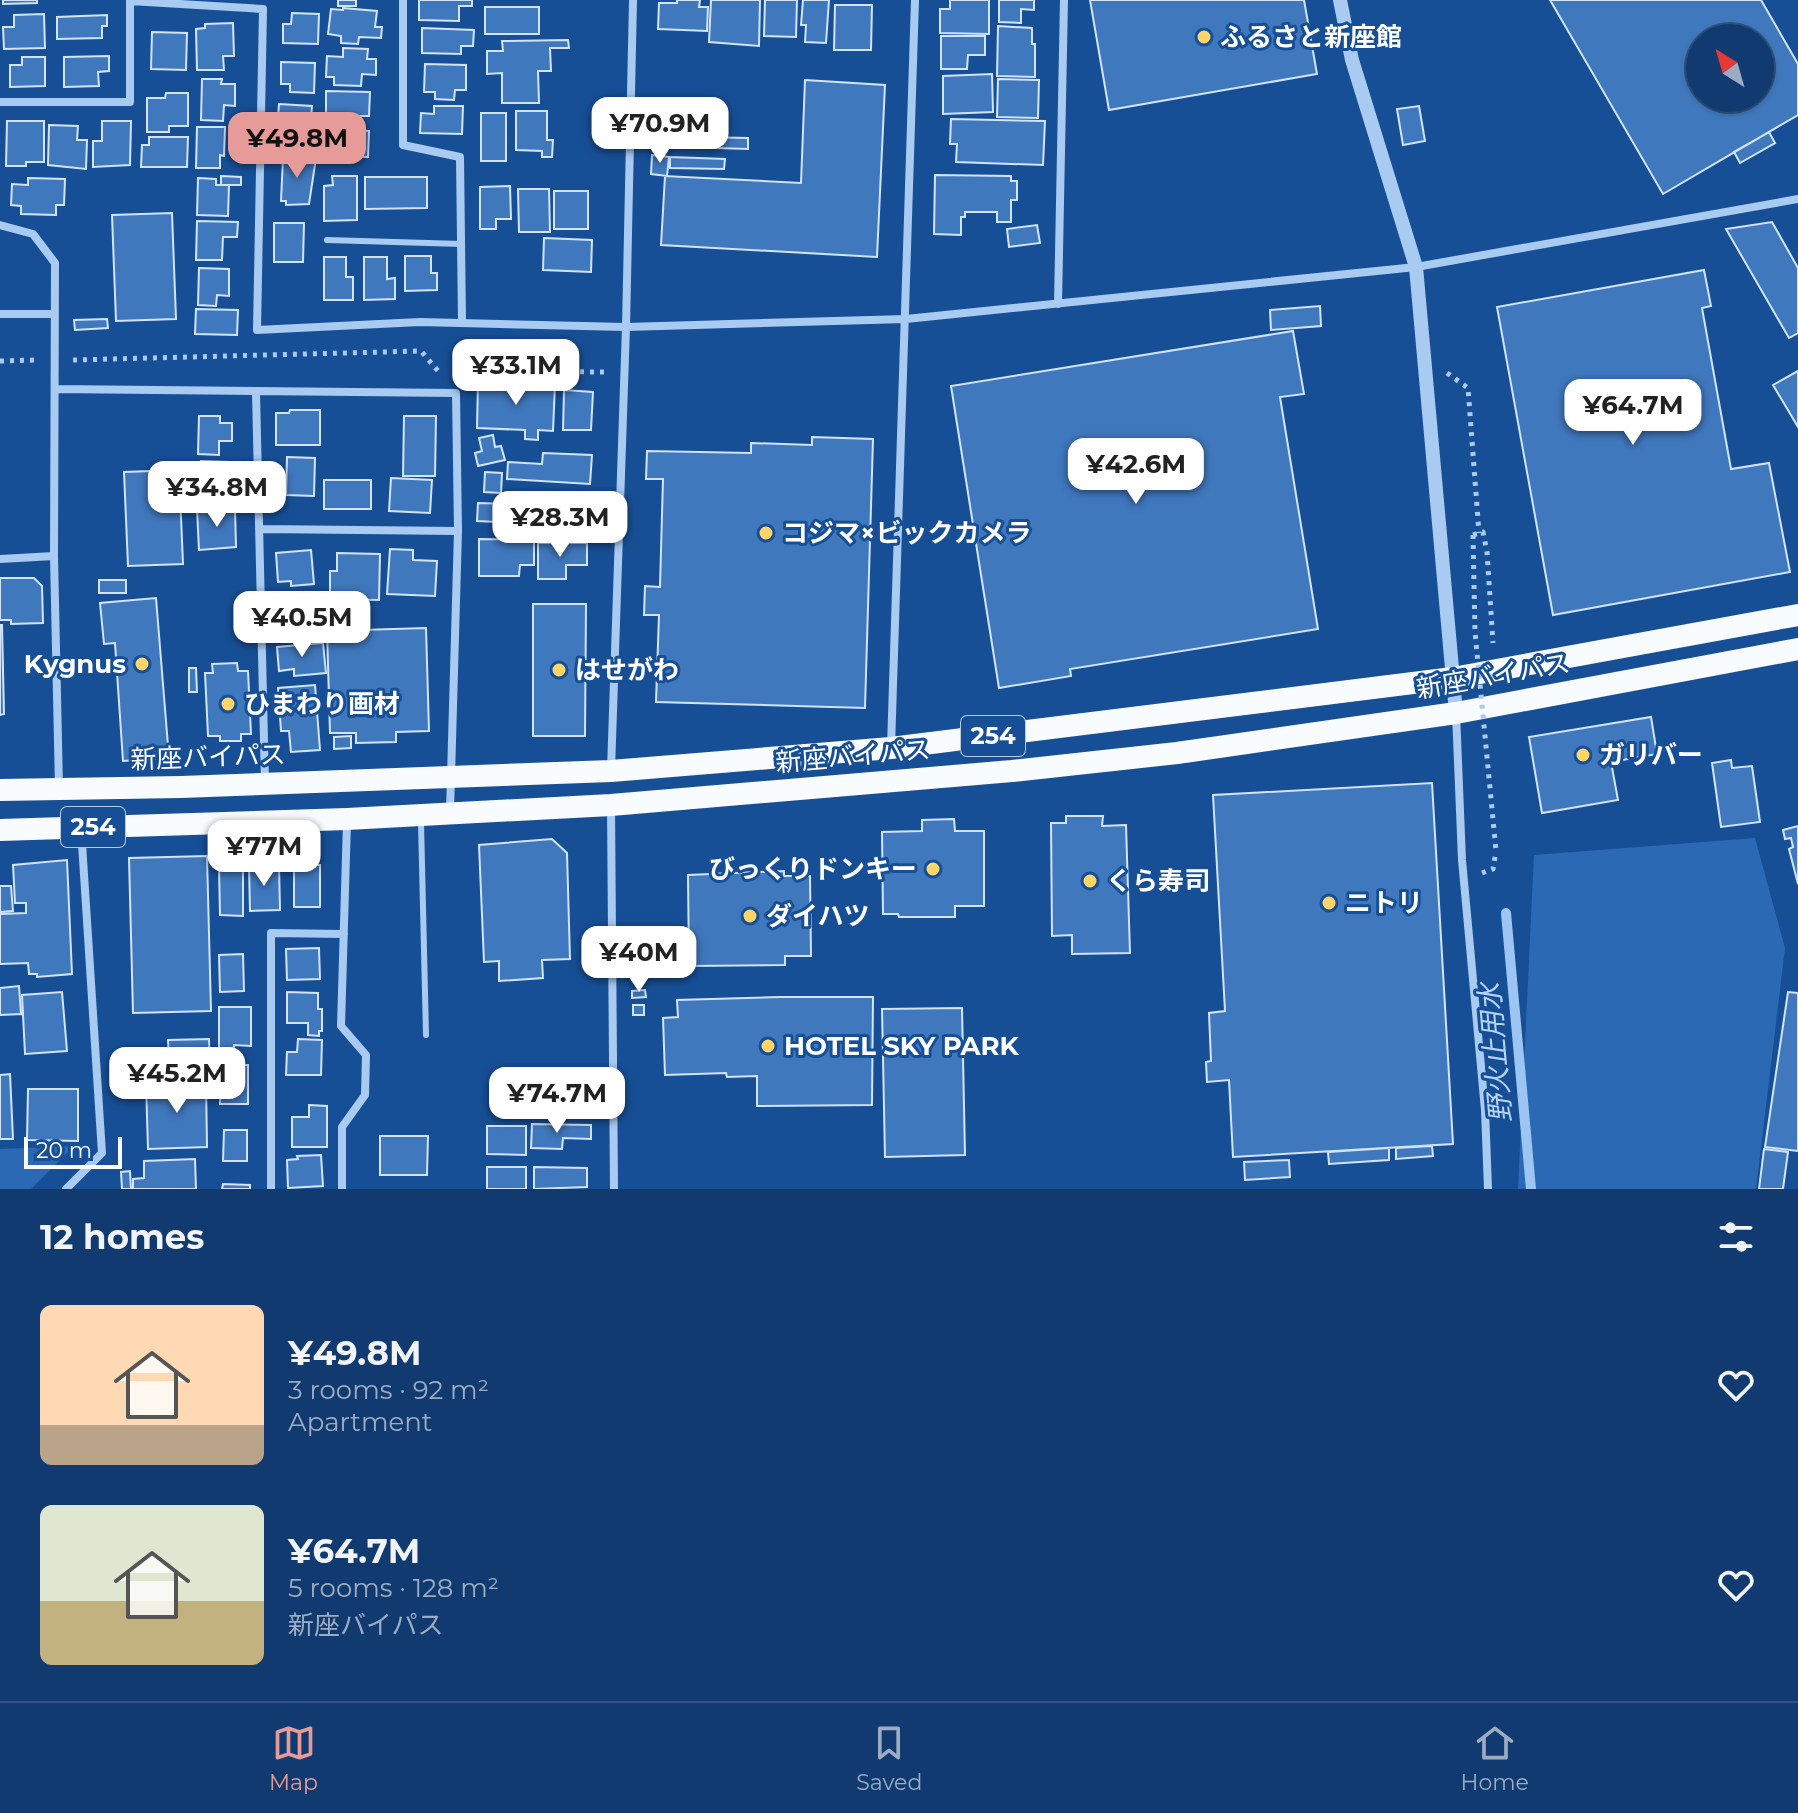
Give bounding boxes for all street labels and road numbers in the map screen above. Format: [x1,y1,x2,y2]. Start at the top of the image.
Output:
street label: 新座バイパス [1414,647,1572,705]
road number: 254 [961,716,1025,756]
street label: 新座バイパス [774,733,932,779]
street label: 新座バイパス [130,738,286,776]
road number: 254 [61,807,125,847]

